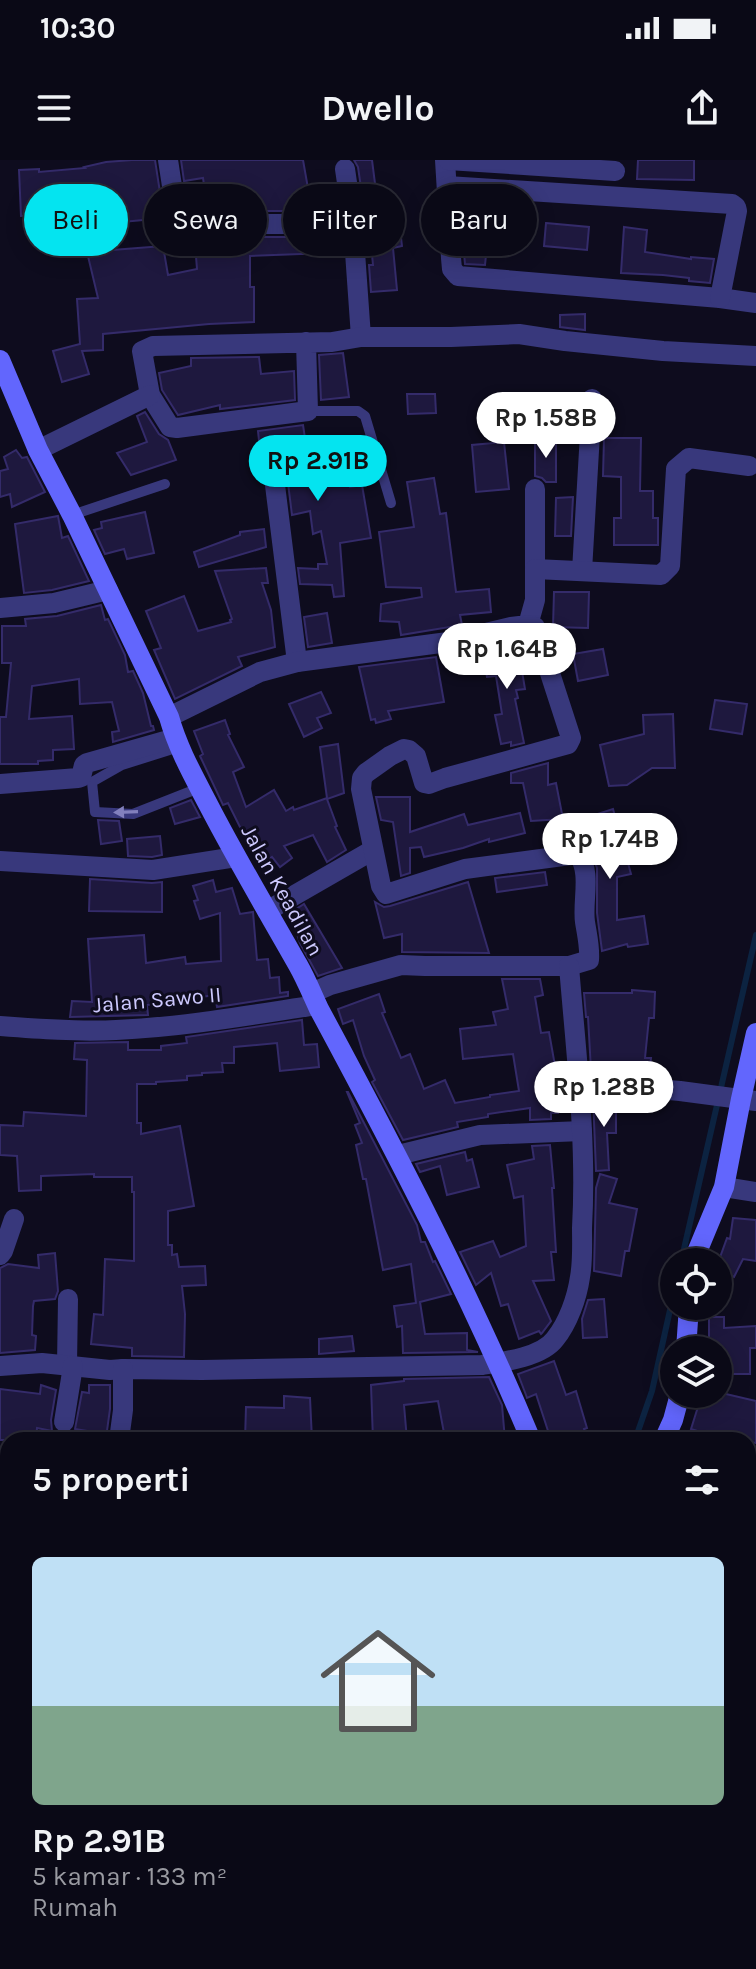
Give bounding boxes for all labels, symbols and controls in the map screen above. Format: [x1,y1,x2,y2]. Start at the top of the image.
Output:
text: 10:30 [40,10,115,46]
icon: menu [32,86,76,130]
icon: share [680,86,724,130]
text: Dwello [321,87,435,129]
chip: Beli [24,184,128,256]
chip: Sewa [144,184,267,256]
chip: Filter [283,184,405,256]
chip: Baru [421,184,537,256]
pin: Rp 1.58B [463,392,629,460]
text: Rp 1.58B [495,402,597,433]
pin: Rp 2.91B [235,435,401,503]
text: Rp 2.91B [267,445,369,476]
pin: Rp 1.64B [424,623,590,691]
text: Rp 1.64B [456,633,558,664]
one-way arrow [113,806,139,819]
pin: Rp 1.74B [527,813,693,881]
street label: Jalan Keadilan [235,820,329,960]
text: Rp 1.74B [560,823,660,854]
street label: Jalan Sawo II [92,981,222,1019]
pin: Rp 1.28B [521,1061,687,1129]
text: Rp 1.28B [552,1071,656,1102]
map controls [660,1248,732,1408]
button: locate [660,1248,732,1320]
button: layers [660,1336,732,1408]
icon: filters [680,1458,724,1502]
text: 5 properti [32,1460,190,1500]
icon: home [306,1609,450,1753]
text: Rp 2.91B [32,1821,166,1861]
text: 5 kamar · 133 m² [32,1861,227,1892]
text: Rumah [32,1892,118,1923]

